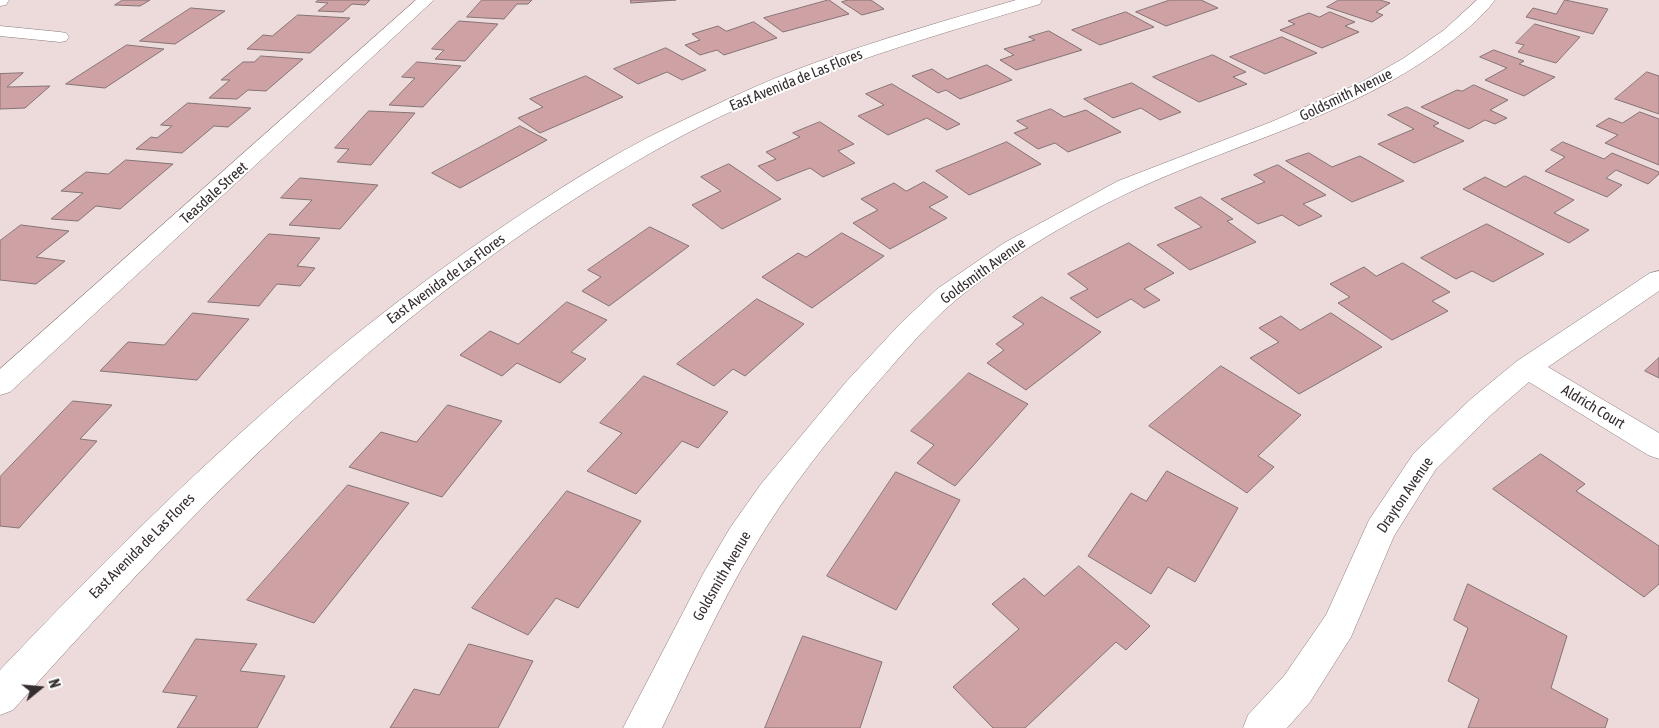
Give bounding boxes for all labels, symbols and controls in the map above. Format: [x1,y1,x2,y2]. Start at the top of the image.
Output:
street label: East Avenida de Las Flores [727,45,865,115]
street label: Goldsmith Avenue [1297,65,1395,125]
street label: Teasdale Street [177,158,251,228]
street label: East Avenida de Las Flores [383,230,509,328]
street label: Goldsmith Avenue [937,234,1029,308]
street label: Aldrich Court [1558,381,1628,433]
street label: Drayton Avenue [1373,454,1437,536]
street label: East Avenida de Las Flores [86,490,198,602]
street label: Goldsmith Avenue [689,528,755,624]
north arrow [15,663,65,713]
text: N [45,677,63,690]

